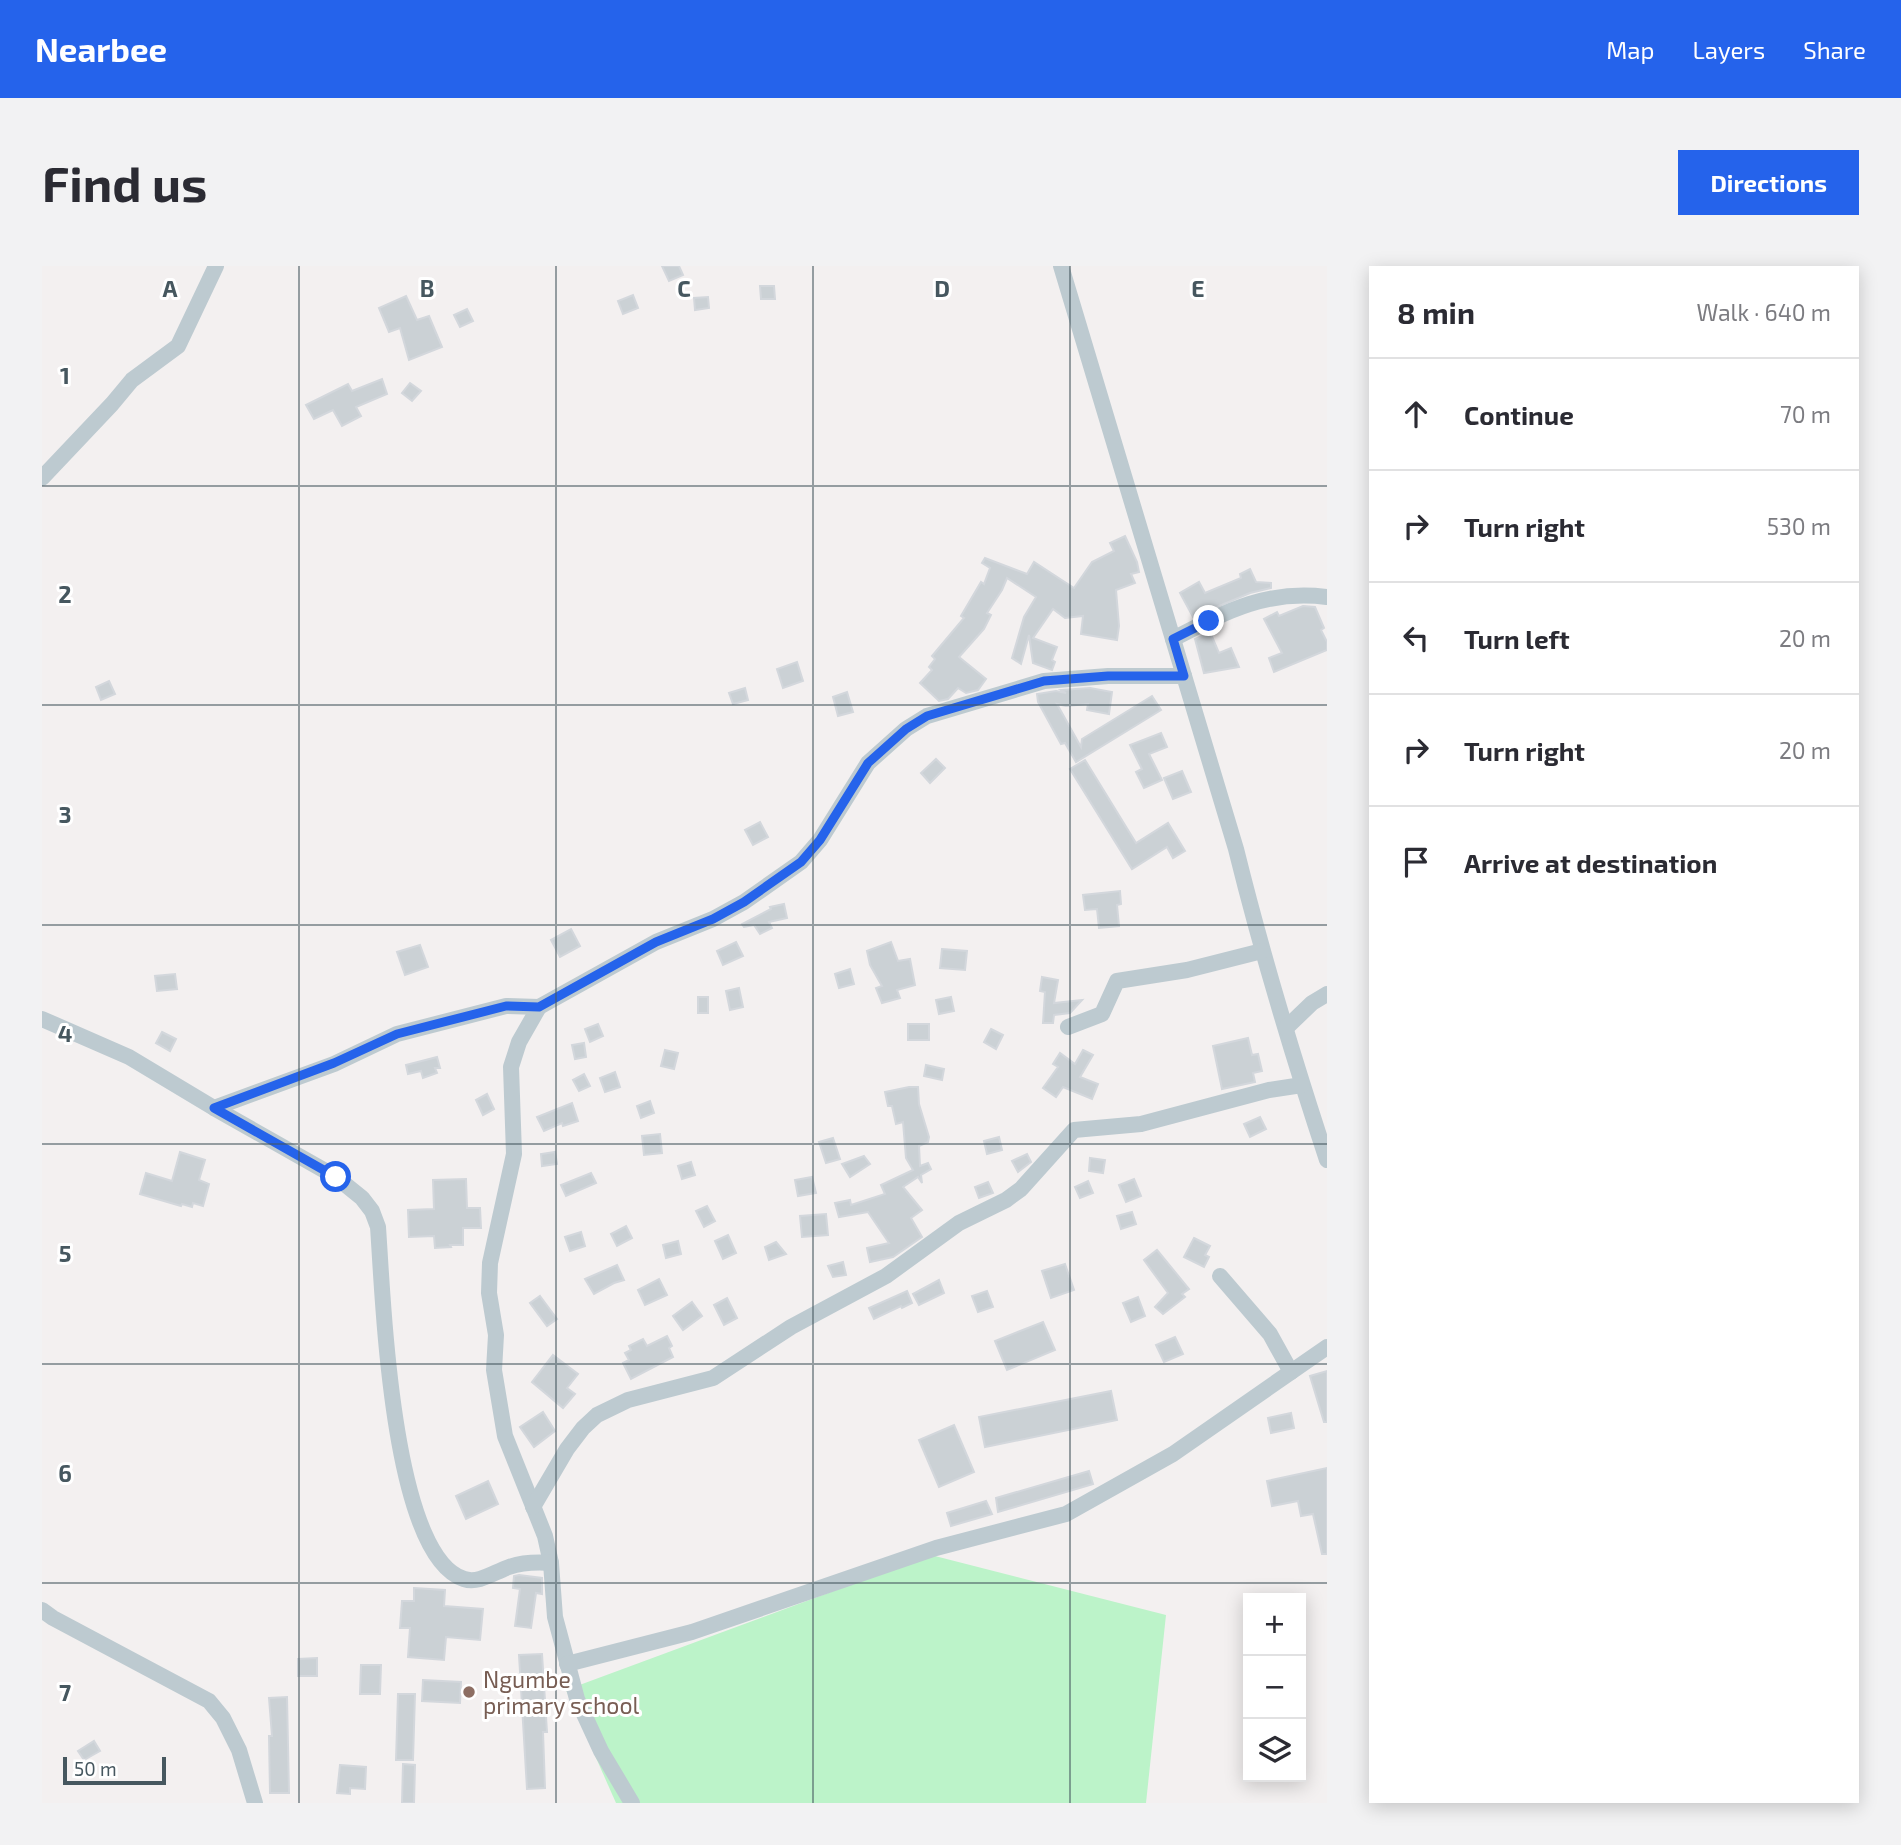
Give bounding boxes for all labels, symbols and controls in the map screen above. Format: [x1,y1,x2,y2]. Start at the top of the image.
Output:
text: Nearbee [35,29,167,69]
text: Map [1606,35,1654,64]
text: Layers [1692,35,1765,64]
text: Share [1803,35,1866,64]
button: Directions [1678,150,1859,215]
text: Find us [42,153,207,212]
text: A [162,274,178,302]
text: B [420,274,434,302]
text: C [677,274,691,302]
text: D [934,274,950,302]
text: E [1191,274,1205,302]
text: 8 min [1397,294,1475,330]
text: Walk · 640 m [1696,298,1831,326]
text: 1 [60,361,70,389]
icon: ahead [1397,395,1435,433]
text: Continue [1464,399,1574,430]
text: 70 m [1780,400,1831,428]
icon: right [1397,507,1435,545]
text: Turn right [1464,511,1585,542]
text: 530 m [1767,512,1831,540]
text: 2 [58,580,72,608]
route end [1193,605,1224,636]
icon: left [1397,619,1435,657]
text: Turn left [1464,623,1570,654]
text: 20 m [1779,624,1831,652]
icon: right [1397,731,1435,769]
text: Turn right [1464,735,1585,766]
text: 20 m [1779,736,1831,764]
text: 3 [58,800,72,828]
icon: arrive [1397,843,1435,881]
text: Arrive at destination [1464,847,1717,878]
text: 4 [58,1019,72,1047]
route start [320,1161,351,1192]
text: 5 [59,1239,71,1267]
text: 6 [58,1459,72,1487]
map controls [1243,1593,1306,1782]
button: + [1243,1593,1306,1656]
button: − [1243,1656,1306,1719]
place label: Ngumbe primary school [483,1665,639,1719]
text: 7 [59,1678,71,1706]
marker: Ngumbe primary school [461,1684,477,1700]
button: layers [1243,1719,1306,1782]
scale bar [63,1754,166,1786]
text: 50 m [74,1757,117,1780]

